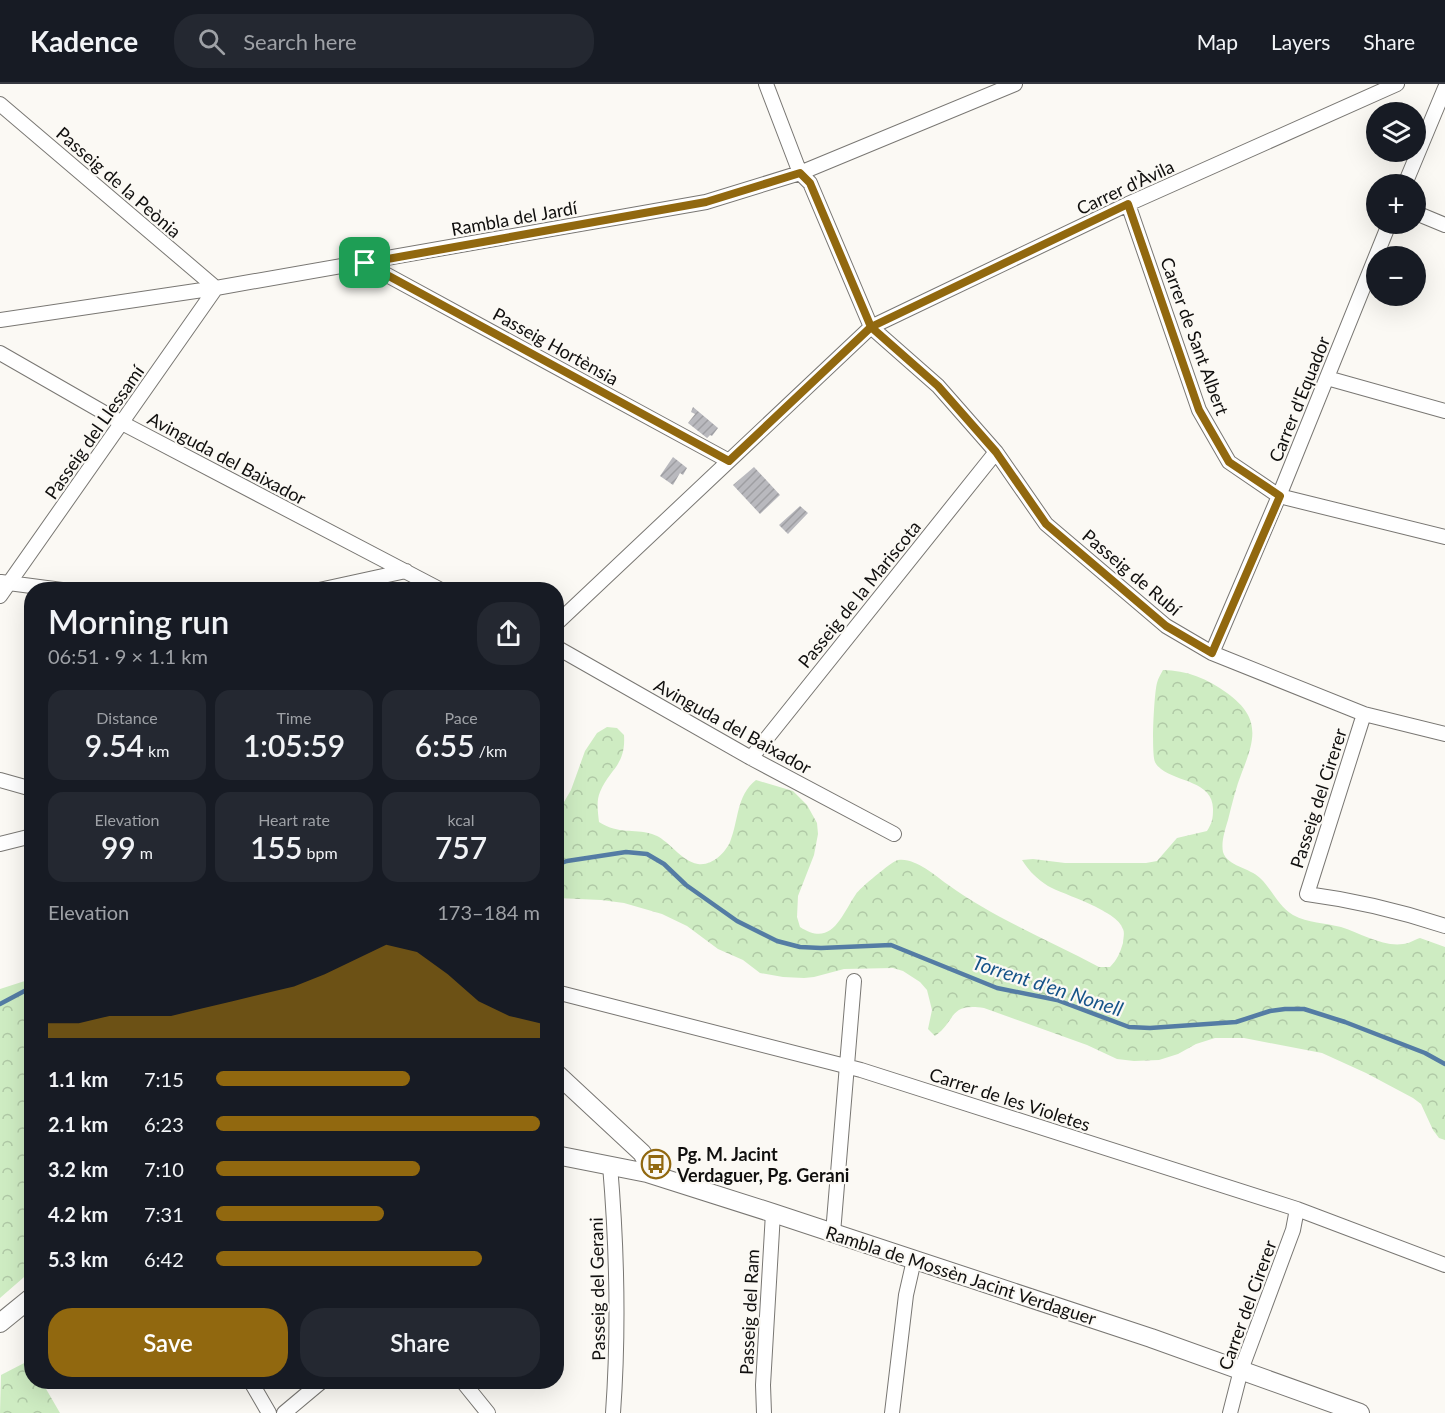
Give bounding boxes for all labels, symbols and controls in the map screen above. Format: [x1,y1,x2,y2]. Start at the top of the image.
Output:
search box [174,14,594,68]
text: Kadence [30,24,138,58]
icon: search [195,25,228,58]
text: Search here [243,28,357,55]
text: Map [1197,29,1238,54]
text: Layers [1271,29,1330,54]
text: Share [1363,29,1415,54]
map controls [1366,102,1426,306]
button: layers [1366,102,1426,162]
street label: Passeig de la Peònia [52,122,186,242]
street label: Carrer d'Àvila [1073,155,1177,219]
button: + [1366,174,1426,234]
street label: Rambla del Jardí [449,196,579,240]
pin [339,237,390,288]
icon: arrive [348,246,381,279]
button: − [1366,246,1426,306]
street label: Carrer de Sant Albert [1156,254,1234,418]
street label: Passeig Hortènsia [489,302,623,390]
street label: Carrer d'Equador [1264,333,1334,465]
street label: Passeig del Llessamí [40,360,149,503]
street label: Avinguda del Baixador [144,407,310,509]
street label: Passeig de la Mariscota [793,516,925,672]
street label: Passeig de Rubí [1078,524,1186,620]
text: Morning run [48,601,229,641]
button: share [477,602,540,665]
text: 06:51 · 9 × 1.1 km [48,644,208,668]
street label: Avinguda del Baixador [651,674,816,779]
text: Distance [96,708,158,727]
text: Time [277,708,311,727]
text: Pace [444,708,478,727]
street label: Passeig del Cirerer [1285,725,1351,871]
text: 9.54 [85,727,144,763]
text: 1:05:59 [243,727,345,763]
text: 6:55 [415,727,475,763]
text: km [144,741,169,760]
text: /km [475,741,507,760]
text: Elevation [95,810,160,829]
text: Heart rate [258,810,330,829]
text: kcal [447,810,475,829]
text: 99 [101,829,136,865]
text: 155 [250,829,303,865]
text: 757 [435,829,487,865]
text: m [136,843,153,862]
text: bpm [303,843,338,862]
text: Elevation [48,900,129,924]
text: 173–184 m [437,900,540,924]
water label: Torrent d'en Nonell [970,949,1127,1021]
street label: Carrer de les Violetes [927,1063,1093,1135]
text: 1.1 km [48,1067,108,1091]
text: 7:15 [144,1067,184,1091]
text: 2.1 km [48,1112,108,1136]
text: 6:23 [144,1112,184,1136]
place label: Pg. M. Jacint Verdaguer, Pg. Gerani [676,1143,849,1186]
bus stop icon: Pg. M. Jacint Verdaguer, Pg. Gerani [640,1148,672,1180]
text: 3.2 km [48,1157,108,1181]
text: 7:10 [144,1157,184,1181]
text: 4.2 km [48,1202,108,1226]
text: 7:31 [144,1202,184,1226]
street label: Passeig del Gerani [585,1217,609,1361]
street label: Rambla de Mossèn Jacint Verdaguer [823,1221,1100,1329]
street label: Carrer del Cirerer [1213,1237,1281,1373]
text: 5.3 km [48,1247,108,1271]
text: 6:42 [144,1247,184,1271]
street label: Passeig del Ram [735,1248,763,1376]
button: Save [48,1308,288,1377]
button: Share [300,1308,540,1377]

